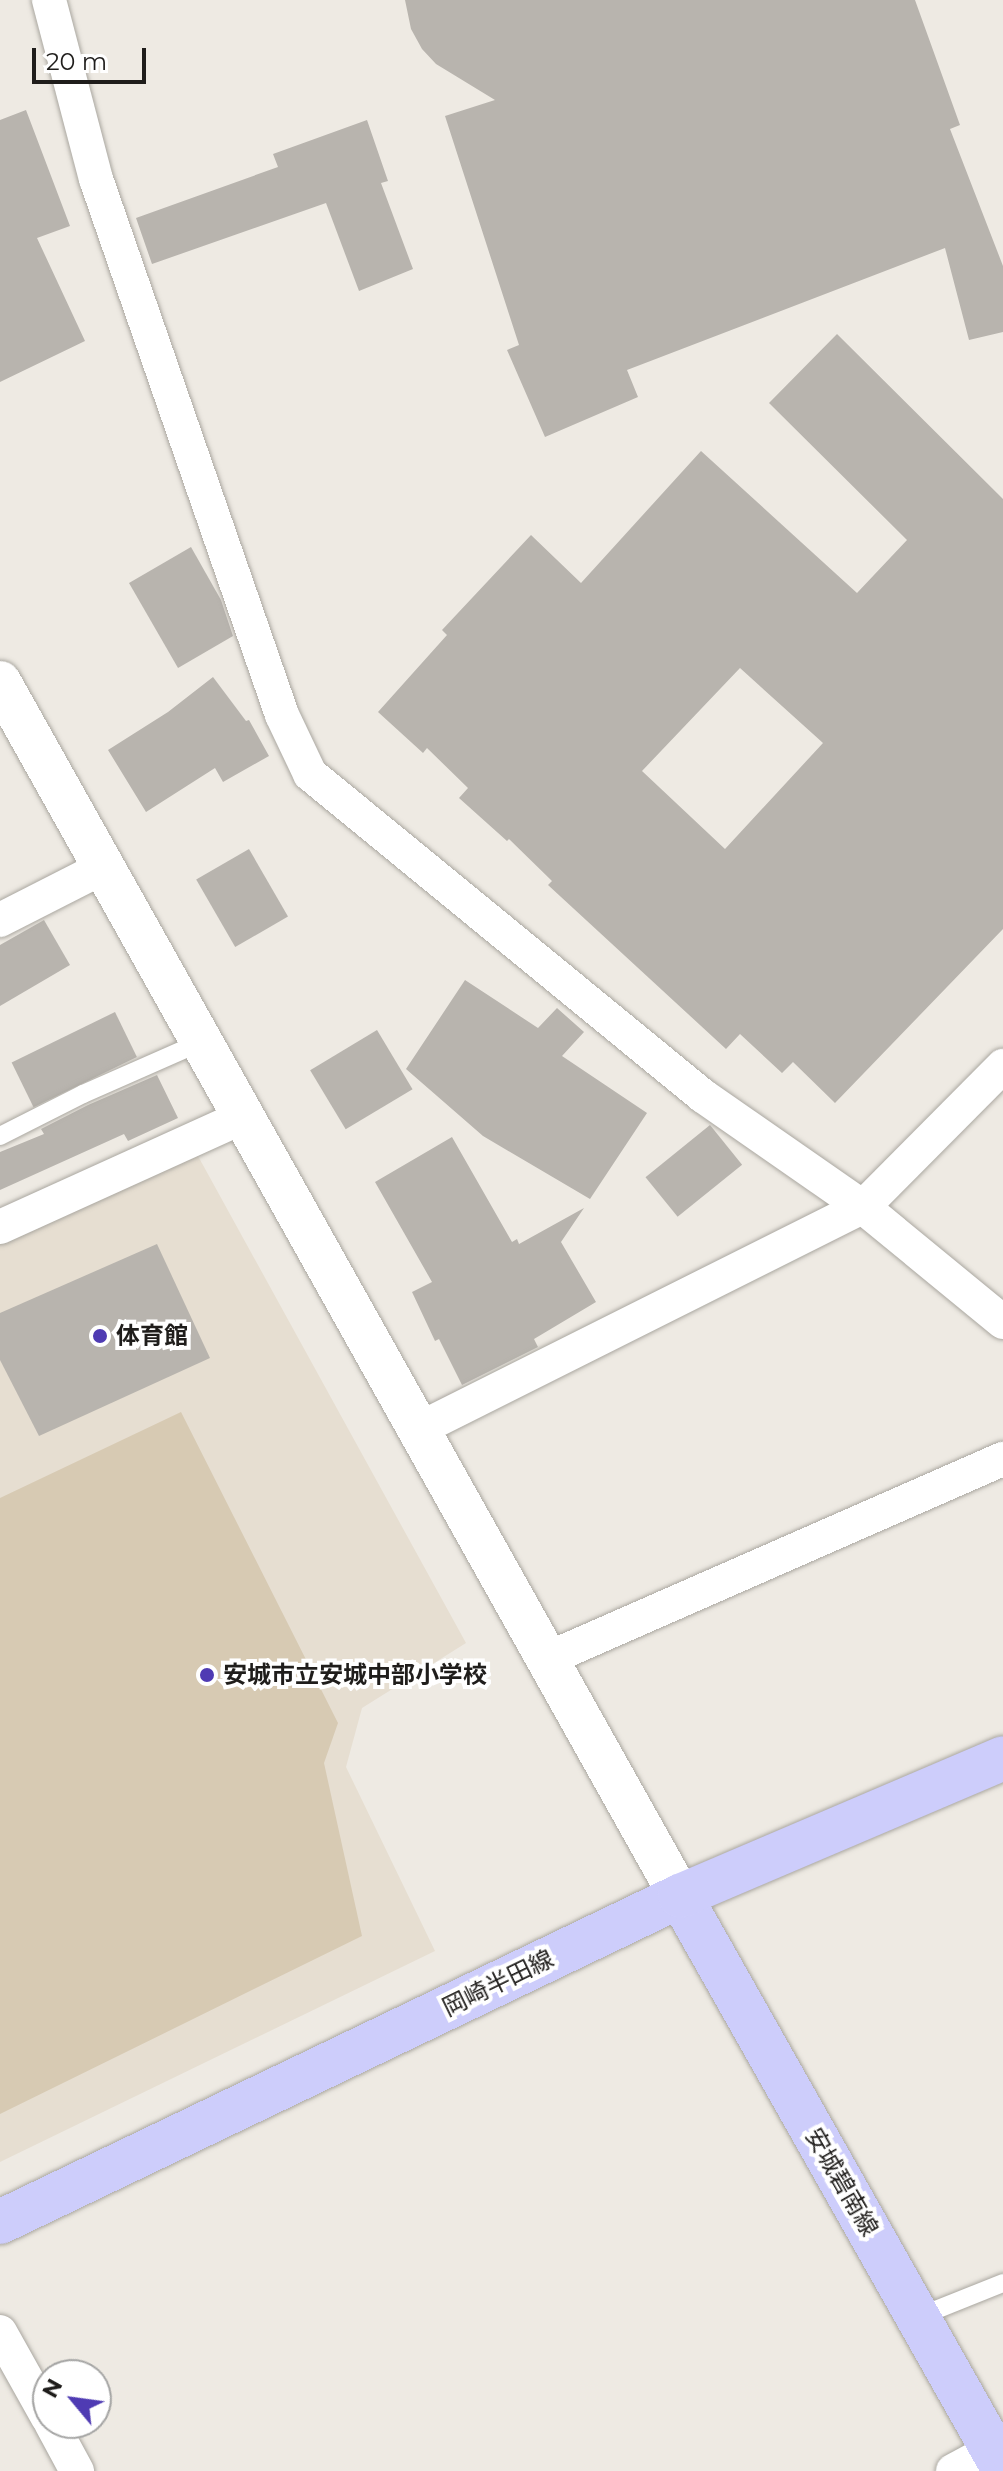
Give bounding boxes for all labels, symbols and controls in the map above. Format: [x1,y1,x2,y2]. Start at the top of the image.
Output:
scale bar [36,32,150,82]
text: 20 m [46,47,107,76]
place label: 体育館 [116,1322,188,1350]
marker: 体育館 [91,1327,109,1345]
place label: 安城市立安城中部小学校 [223,1661,487,1689]
marker: 安城市立安城中部小学校 [198,1666,216,1684]
street label: 岡崎半田線 [438,1944,558,2022]
street label: 安城碧南線 [800,2123,884,2241]
north arrow [32,2359,112,2439]
text: N [36,2374,68,2402]

